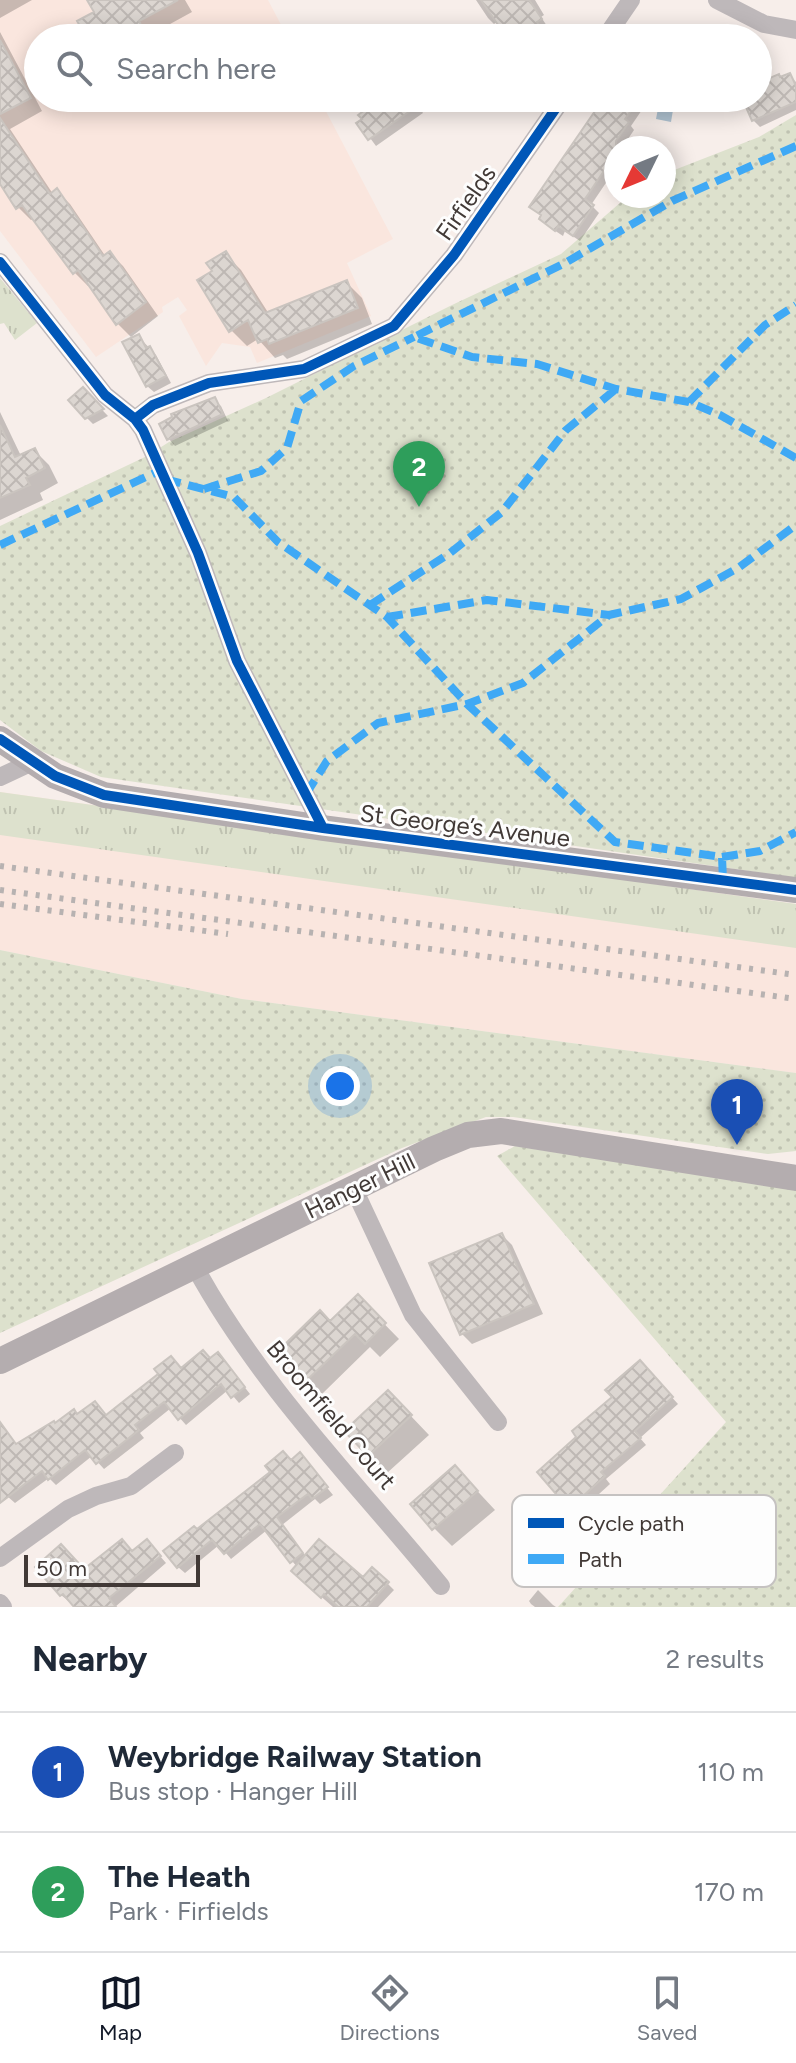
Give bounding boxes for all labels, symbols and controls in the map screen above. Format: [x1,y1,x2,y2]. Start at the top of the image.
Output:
search box [24,24,772,112]
icon: search [52,46,96,90]
text: Search here [116,50,276,87]
north arrow [604,136,676,208]
street label: Firfields [429,160,502,246]
pin: 2 [393,441,445,507]
street label: St George’s Avenue [358,798,572,853]
your location [320,1066,360,1106]
pin: 1 [711,1079,763,1145]
street label: Hanger Hill [300,1146,420,1225]
street label: Broomfield Court [261,1334,402,1495]
legend [512,1495,776,1587]
text: Cycle path [578,1510,684,1537]
text: Path [578,1546,622,1573]
scale bar [24,1551,200,1587]
text: 50 m [36,1555,87,1582]
text: Nearby [32,1639,147,1680]
text: 2 results [666,1643,764,1675]
text: Weybridge Railway Station [108,1738,482,1775]
text: 1 [53,1756,63,1788]
text: 110 m [697,1756,764,1788]
text: Bus stop · Hanger Hill [108,1775,358,1807]
text: The Heath [108,1858,251,1895]
text: 2 [50,1876,66,1908]
text: 170 m [694,1876,764,1908]
text: Park · Firfields [108,1895,269,1927]
tab: Map [99,1971,143,2046]
tab: Directions [340,1971,440,2046]
tab: Saved [637,1971,697,2046]

